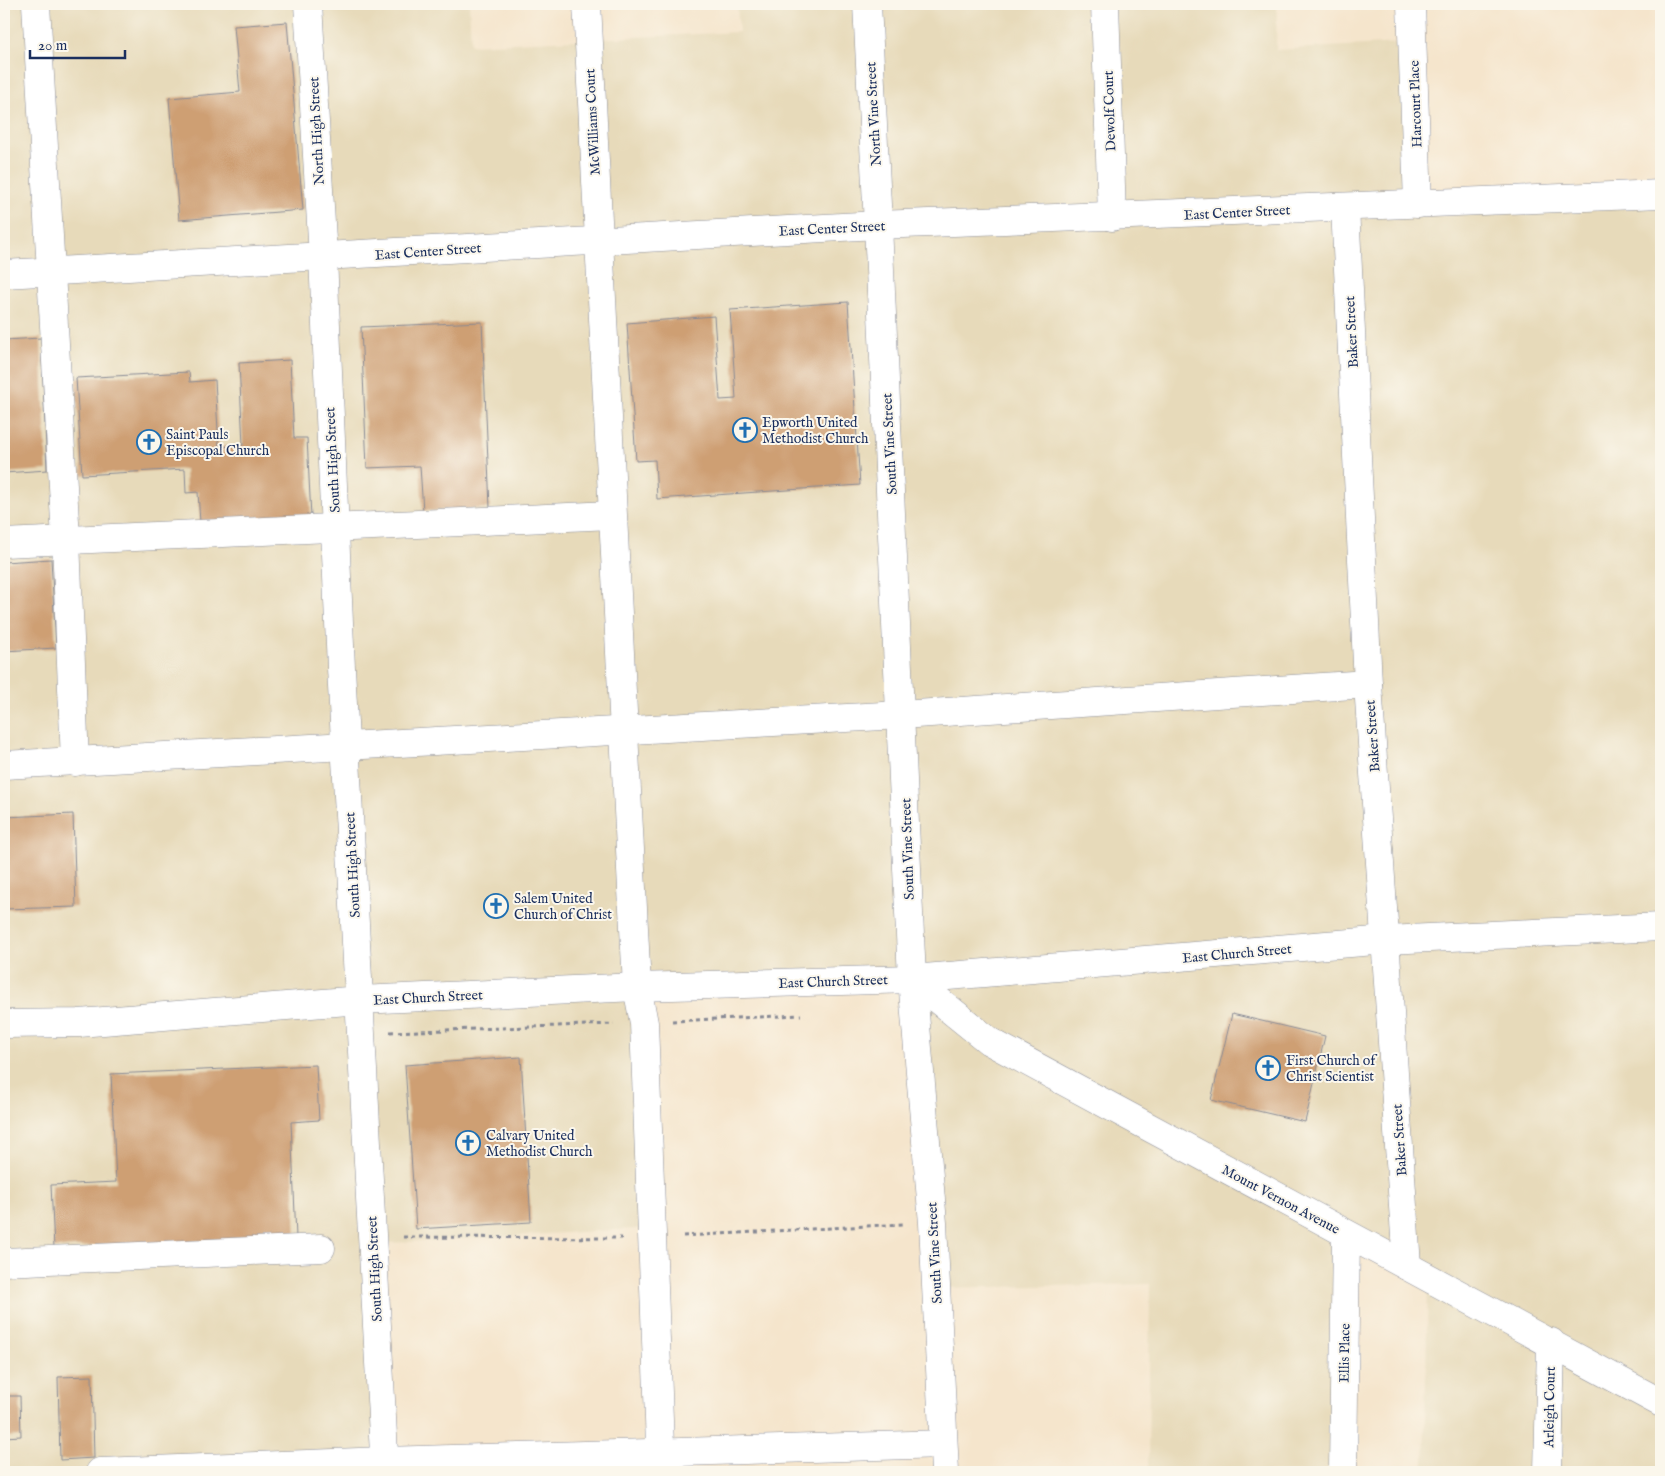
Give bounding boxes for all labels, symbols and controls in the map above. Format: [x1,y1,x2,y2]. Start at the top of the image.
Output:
scale bar [30,28,125,60]
text: 20 m [38,36,68,55]
street label: Harcourt Place [1405,59,1427,148]
street label: North Vine Street [862,61,886,166]
street label: McWilliams Court [581,68,605,176]
street label: Dewolf Court [1100,70,1120,152]
street label: North High Street [305,76,329,186]
street label: East Center Street [1183,201,1291,225]
street label: East Center Street [778,217,886,241]
street label: East Center Street [374,239,482,265]
street label: Baker Street [1341,295,1363,368]
street label: South Vine Street [878,392,902,495]
street label: South High Street [321,406,345,513]
place label: Epworth United Methodist Church [762,414,869,448]
church icon: Epworth United Methodist Church [732,417,758,443]
place label: Saint Pauls Episcopal Church [166,426,270,460]
church icon: Saint Pauls Episcopal Church [136,429,162,455]
street label: Baker Street [1361,699,1384,773]
street label: South Vine Street [897,798,919,900]
street label: South High Street [341,811,365,918]
place label: Salem United Church of Christ [514,890,612,924]
church icon: Salem United Church of Christ [483,893,509,919]
street label: East Church Street [1182,940,1293,968]
street label: East Church Street [778,971,888,993]
street label: East Church Street [373,986,483,1010]
place label: First Church of Christ Scientist [1286,1052,1378,1086]
church icon: First Church of Christ Scientist [1255,1055,1281,1081]
street label: Baker Street [1388,1103,1411,1177]
place label: Calvary United Methodist Church [486,1127,593,1161]
church icon: Calvary United Methodist Church [455,1130,481,1156]
street label: Mount Vernon Avenue [1218,1161,1343,1239]
street label: South Vine Street [923,1201,947,1304]
street label: South High Street [363,1215,387,1322]
street label: Ellis Place [1335,1323,1355,1383]
street label: Arleigh Court [1540,1366,1560,1449]

